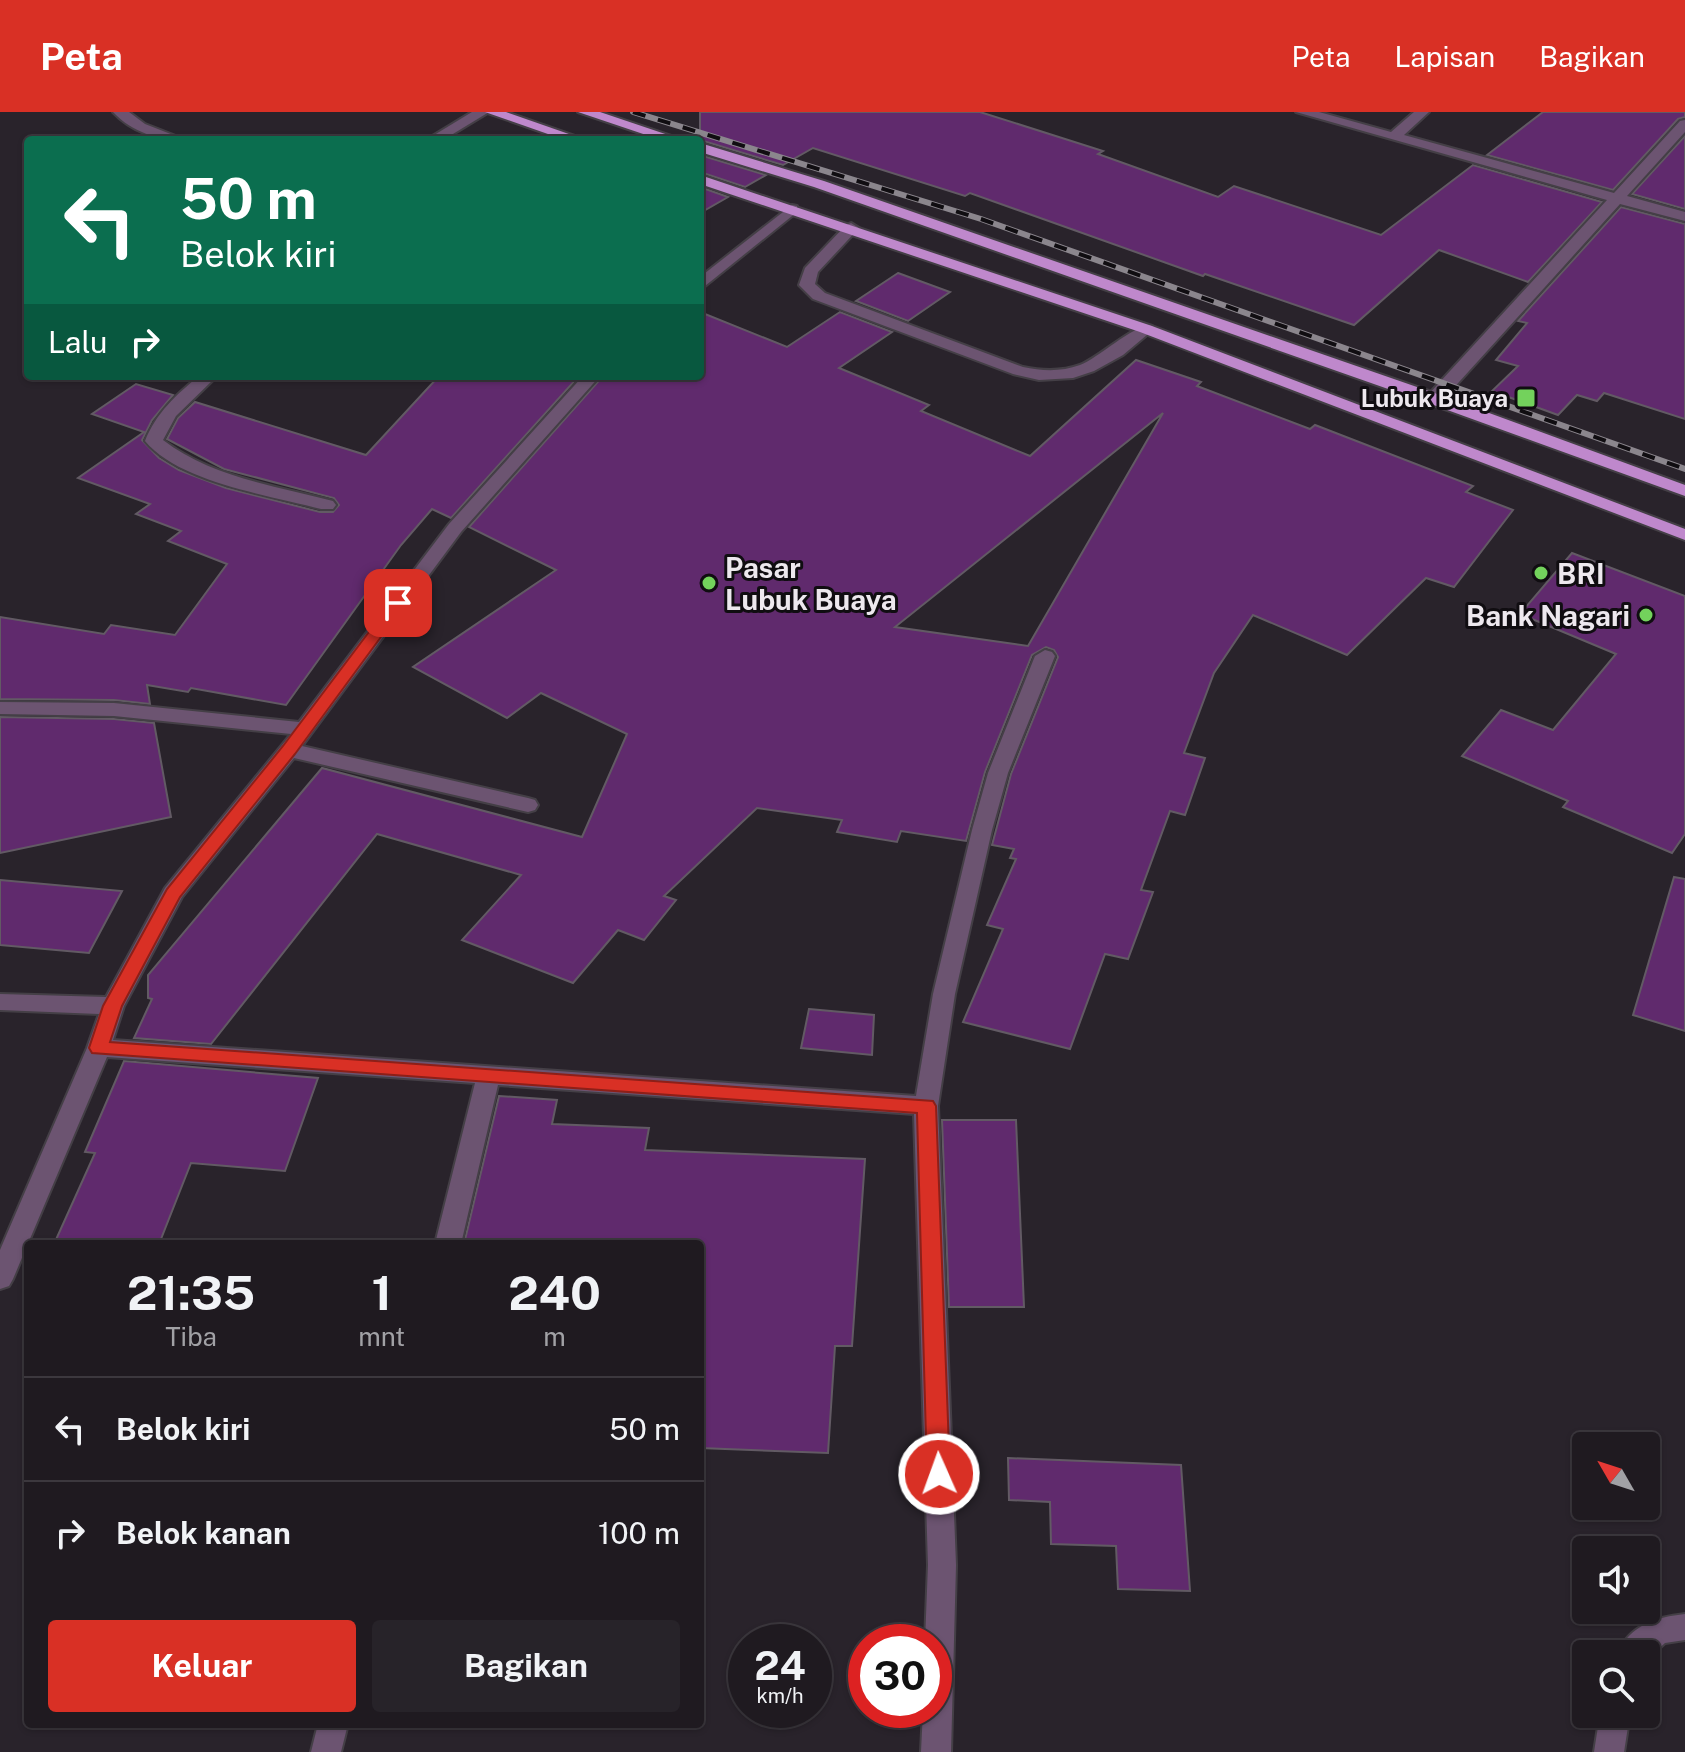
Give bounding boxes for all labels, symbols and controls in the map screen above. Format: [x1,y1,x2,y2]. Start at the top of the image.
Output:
text: Peta [40,34,123,79]
text: Peta [1291,40,1351,73]
text: Lapisan [1395,40,1495,73]
text: Bagikan [1539,40,1645,73]
text: 50 m [180,166,317,232]
icon: left [48,168,152,272]
text: Belok kiri [180,233,336,275]
icon: right [123,320,167,364]
text: Lalu [48,324,107,360]
place label: Lubuk Buaya [1361,384,1508,412]
marker: Lubuk Buaya [1515,387,1537,409]
place label: Pasar Lubuk Buaya [725,551,897,616]
place label: BRI [1557,557,1605,590]
marker: BRI [1532,564,1550,582]
pin [364,569,432,637]
marker: Pasar Lubuk Buaya [700,574,718,592]
icon: arrive [376,581,420,625]
place label: Bank Nagari [1466,599,1630,632]
marker: Bank Nagari [1637,606,1655,624]
text: 21:35 [127,1264,255,1321]
text: 1 [371,1264,392,1321]
text: 240 [508,1264,601,1321]
text: Tiba [165,1321,217,1352]
text: mnt [358,1321,405,1352]
text: m [543,1321,566,1352]
icon: left [48,1407,92,1451]
text: Belok kiri [116,1411,250,1447]
text: 50 m [609,1411,680,1447]
position arrow [897,1432,981,1516]
north arrow [1572,1432,1660,1520]
map controls [1572,1432,1660,1728]
icon: right [48,1511,92,1555]
text: Belok kanan [116,1515,291,1551]
text: 100 m [598,1515,680,1551]
button: sound [1572,1536,1660,1624]
button: Keluar [48,1620,356,1712]
button: Bagikan [372,1620,680,1712]
speed limit sign: 30 [848,1624,952,1728]
button: search [1572,1640,1660,1728]
text: 24 [754,1642,806,1689]
text: km/h [756,1684,804,1708]

